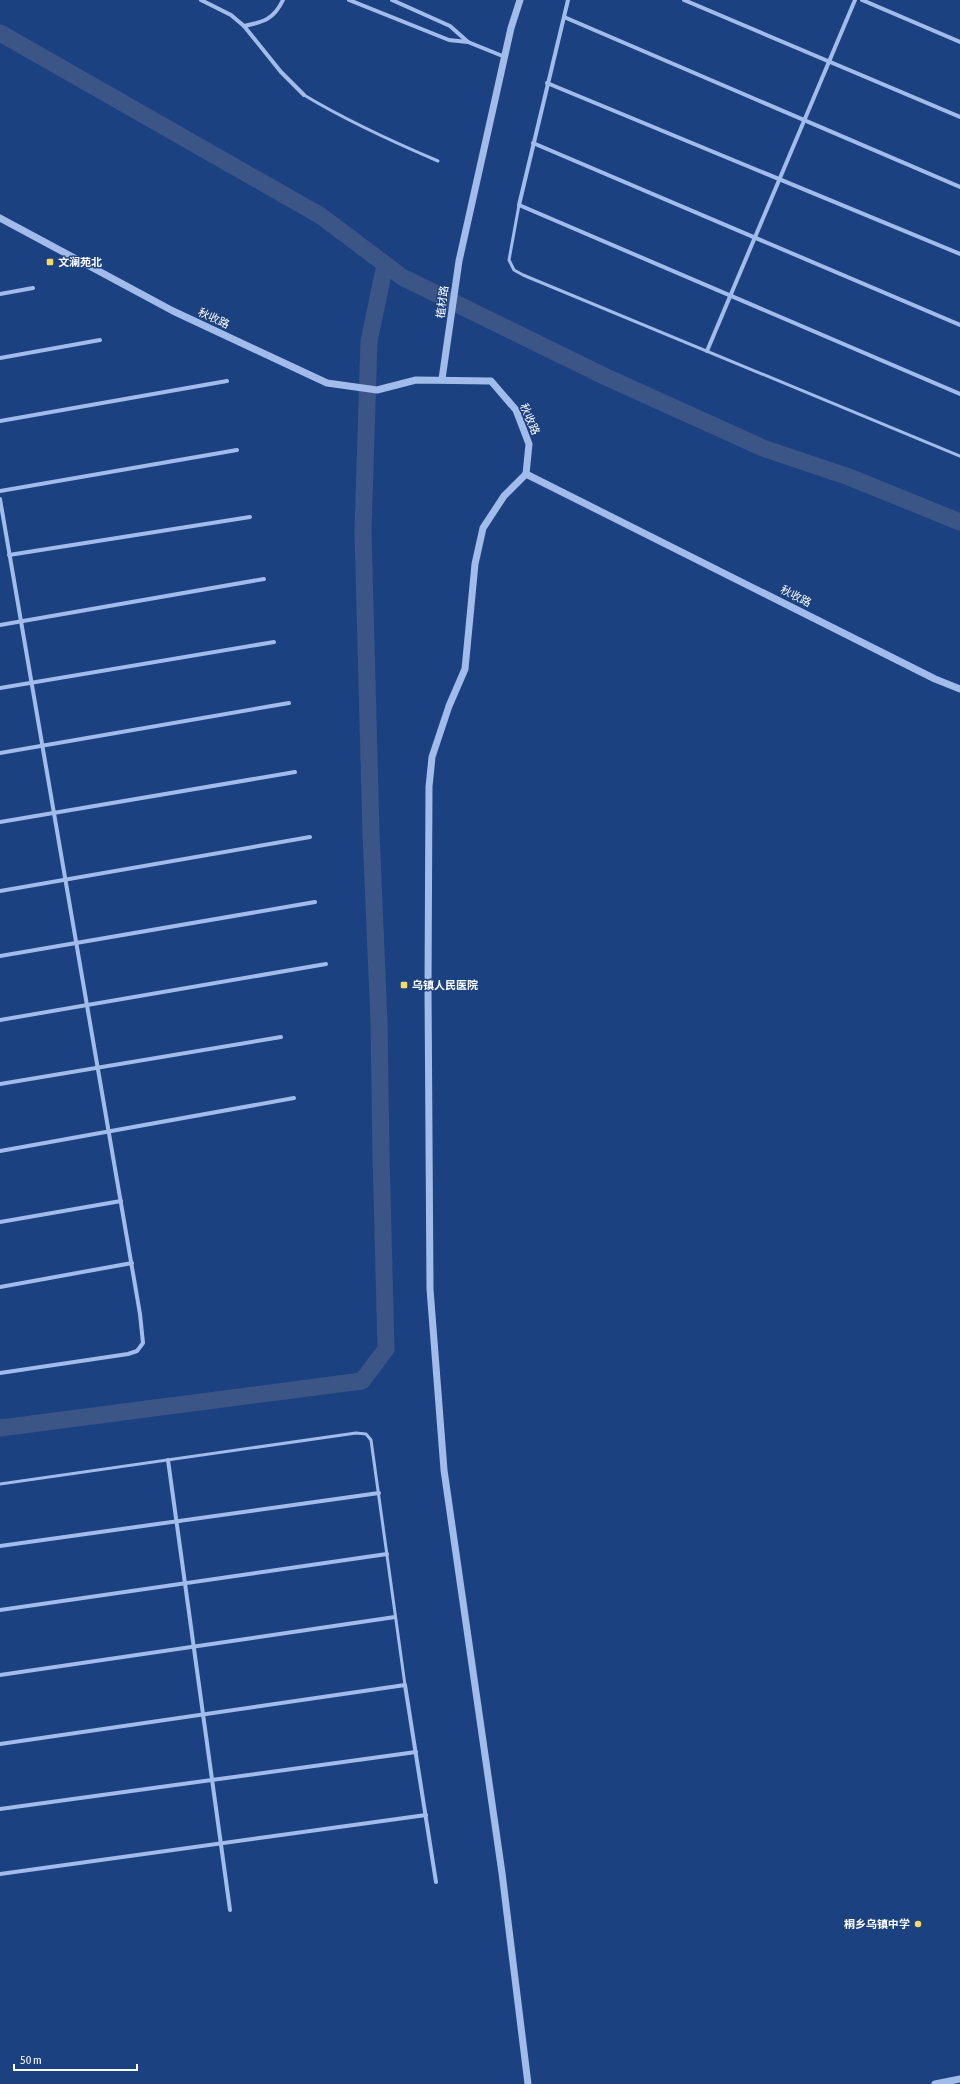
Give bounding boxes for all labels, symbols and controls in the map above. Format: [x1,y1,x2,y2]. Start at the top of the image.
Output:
place label: 文澜苑北 [58,256,102,268]
marker: 文澜苑北 [45,257,55,267]
street label: 植材路 [434,285,450,319]
street label: 秋收路 [197,306,231,330]
street label: 秋收路 [518,401,542,437]
street label: 秋收路 [779,583,813,609]
place label: 乌镇人民医院 [412,979,478,991]
marker: 乌镇人民医院 [399,980,409,990]
place label: 桐乡乌镇中学 [844,1918,910,1930]
marker: 桐乡乌镇中学 [913,1919,923,1929]
scale bar [14,2046,137,2072]
text: 50 m [20,2053,42,2067]

